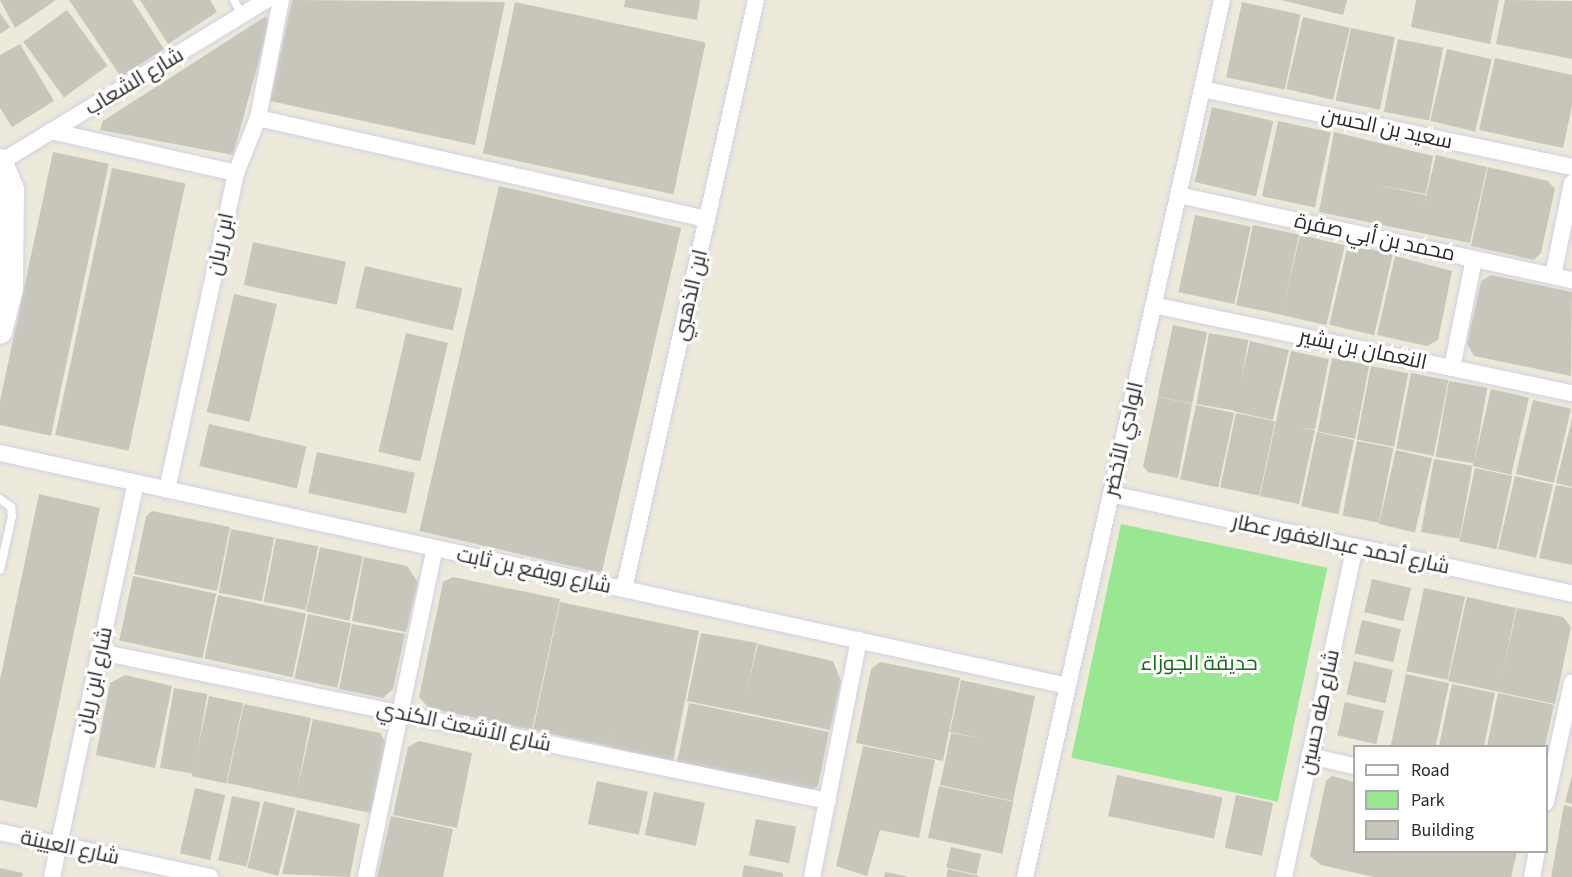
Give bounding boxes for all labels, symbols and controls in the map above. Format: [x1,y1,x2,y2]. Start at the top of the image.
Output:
street label: شارع الشعاب [80,42,188,120]
street label: سعيد بن الحسن [1319,102,1455,154]
street label: محمد بن أبي صفرة [1292,208,1458,266]
street label: ابن ريان [201,211,239,277]
street label: ابن الذهبي [667,247,713,343]
street label: النعمان بن بشير [1297,323,1429,375]
street label: الوادي الأخضر [1098,379,1148,499]
street label: شارع أحمد عبدالغفور عطار [1230,509,1452,579]
street label: شارع رويفع بن ثابت [454,541,614,599]
street label: شارع ابن ريان [70,625,118,735]
street label: شارع طه حسين [1293,647,1345,777]
park label: حديقة الجوزاء [1140,650,1258,676]
street label: شارع الأشعث الكندي [375,695,553,757]
legend [1353,745,1548,853]
text: Road [1411,758,1450,783]
text: Park [1411,788,1445,813]
text: Building [1411,818,1474,843]
street label: شارع العيينة [18,824,122,870]

